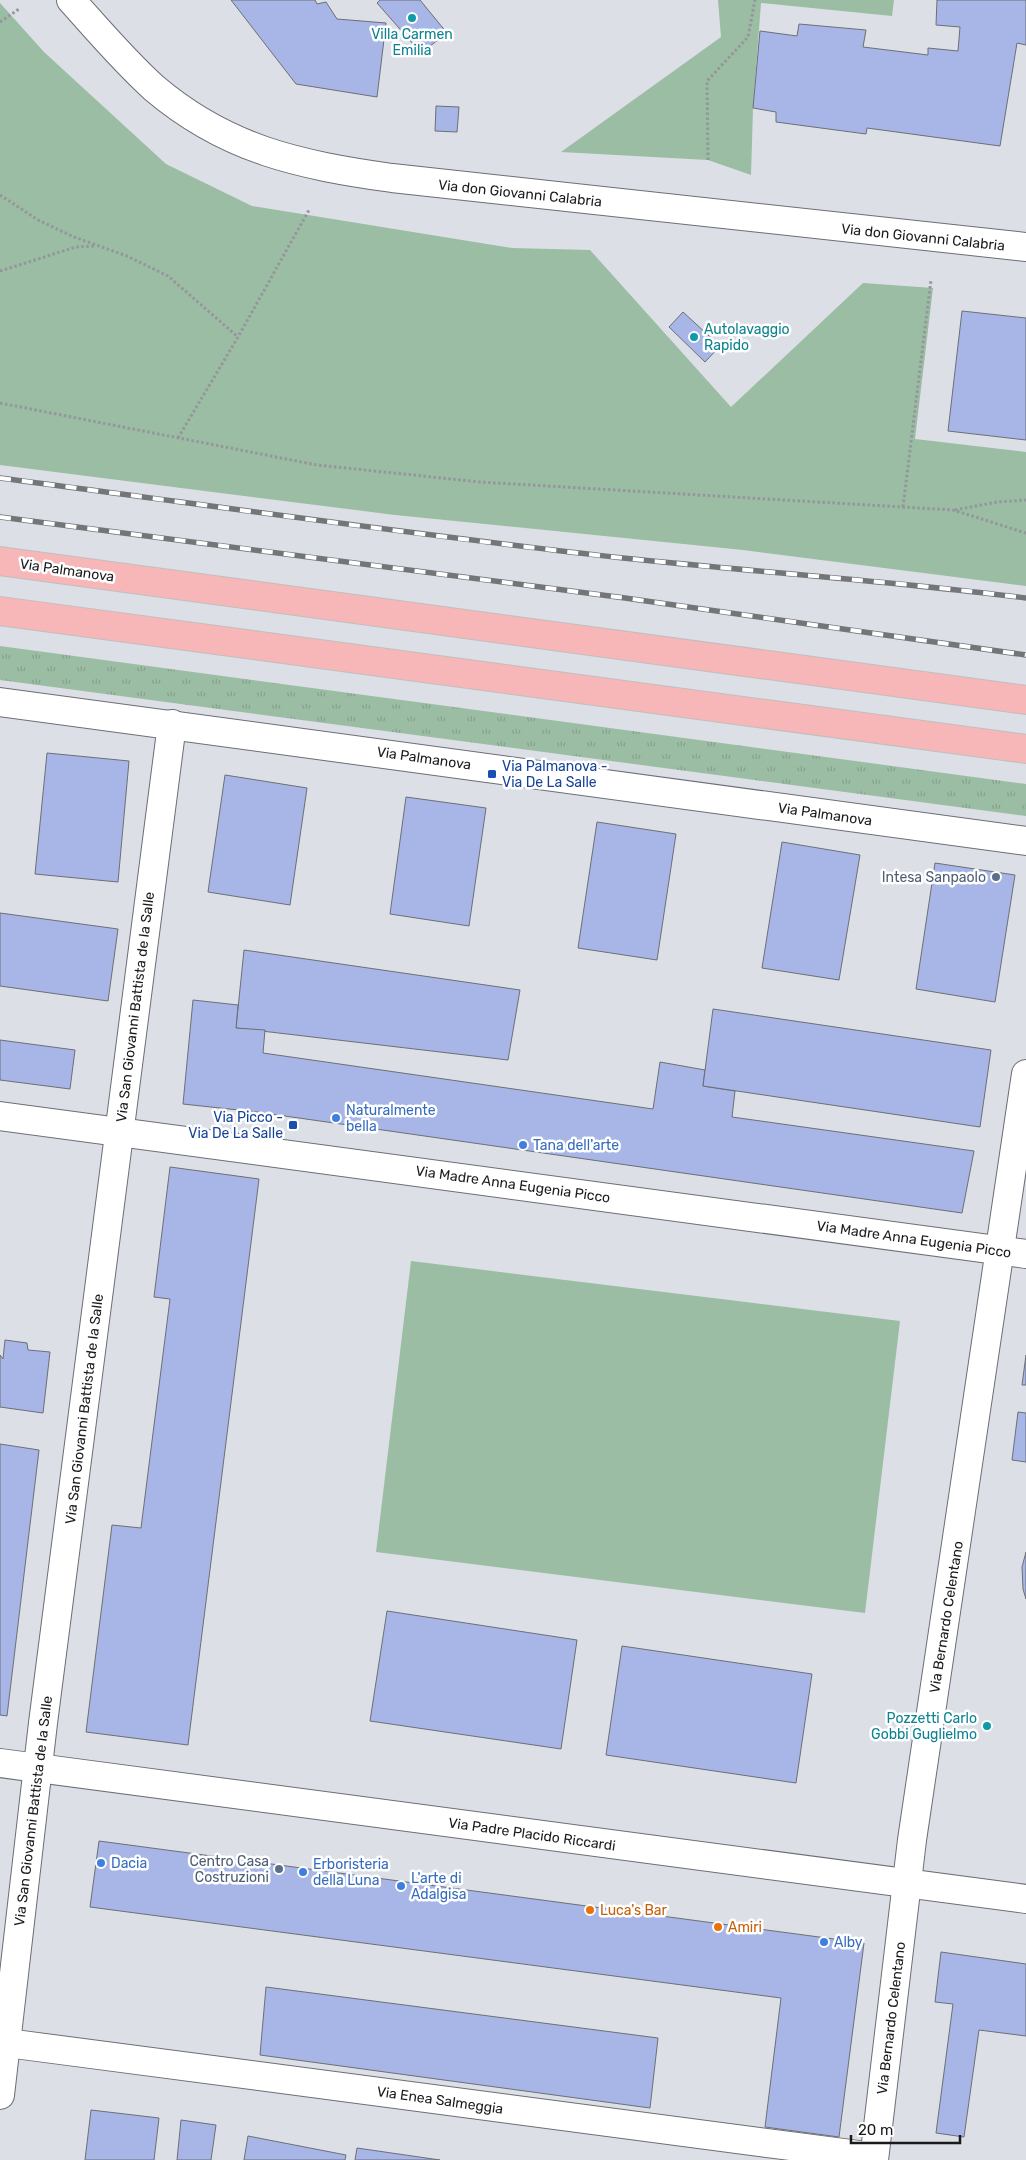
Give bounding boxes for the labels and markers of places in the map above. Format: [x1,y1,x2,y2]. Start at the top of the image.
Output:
marker: Villa Carmen Emilia [406,12,418,24]
place label: Villa Carmen Emilia [371,26,453,59]
place label: Autolavaggio Rapido [704,321,790,354]
marker: Autolavaggio Rapido [688,331,700,343]
place label: Via Palmanova - Via De La Salle [502,758,608,791]
marker: Via Palmanova - Via De La Salle [486,768,498,780]
place label: Intesa Sanpaolo [882,869,986,886]
marker: Intesa Sanpaolo [990,871,1002,883]
place label: Naturalmente bella [346,1102,436,1135]
place label: Via Picco - Via De La Salle [188,1109,283,1142]
marker: Naturalmente bella [330,1112,342,1124]
marker: Via Picco - Via De La Salle [287,1119,299,1131]
place label: Tana dell'arte [533,1137,619,1154]
marker: Tana dell'arte [517,1139,529,1151]
place label: Pozzetti Carlo Gobbi Guglielmo [871,1710,977,1743]
marker: Pozzetti Carlo Gobbi Guglielmo [981,1720,993,1732]
place label: Centro Casa Costruzioni [189,1853,269,1886]
place label: Dacia [111,1855,147,1872]
place label: Erboristeria della Luna [313,1856,389,1889]
marker: Dacia [95,1857,107,1869]
marker: Centro Casa Costruzioni [273,1863,285,1875]
marker: Erboristeria della Luna [297,1866,309,1878]
place label: L'arte di Adalgisa [411,1870,466,1903]
marker: L'arte di Adalgisa [395,1880,407,1892]
place label: Luca's Bar [600,1902,668,1919]
marker: Luca's Bar [584,1904,596,1916]
place label: Amiri [728,1919,762,1936]
marker: Amiri [712,1921,724,1933]
place label: Alby [834,1934,863,1951]
marker: Alby [818,1936,830,1948]

